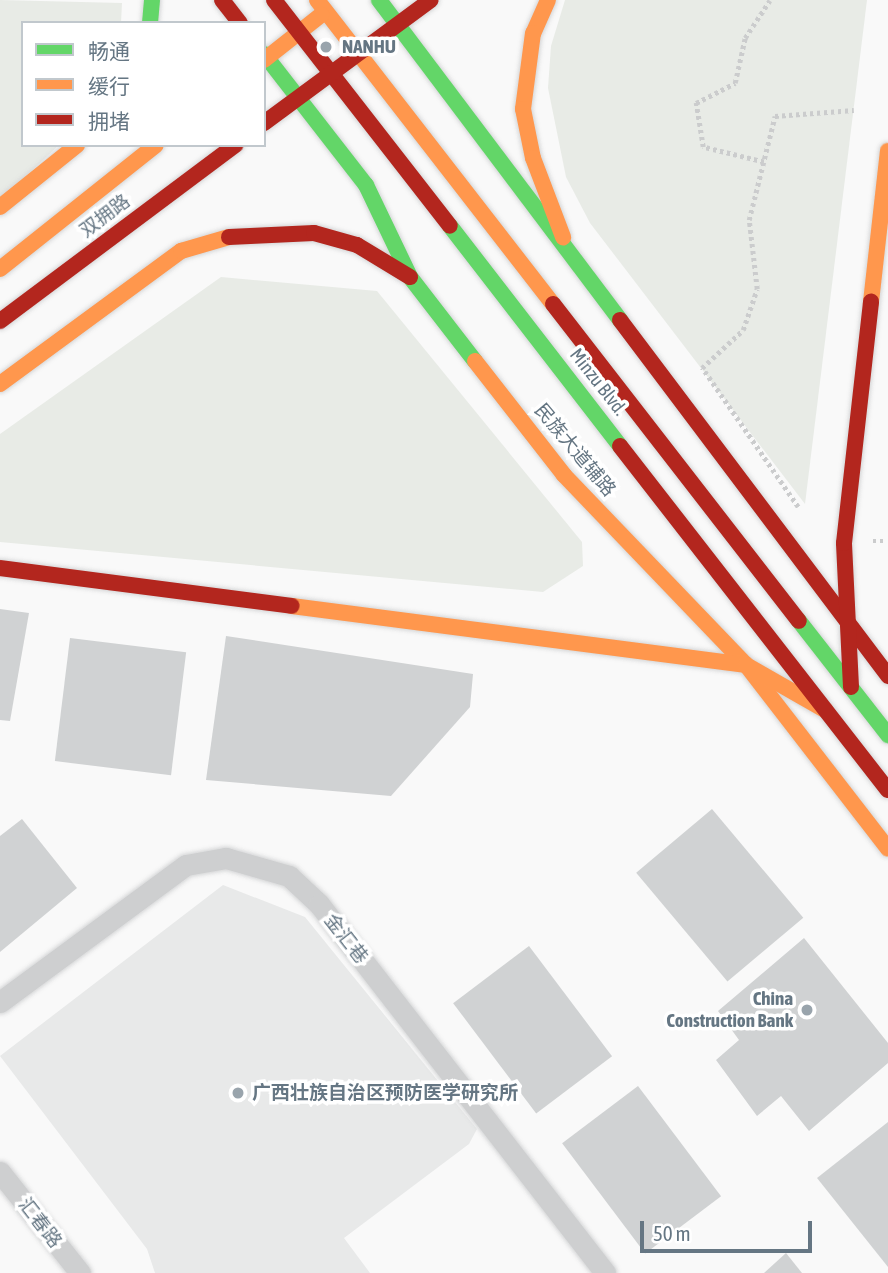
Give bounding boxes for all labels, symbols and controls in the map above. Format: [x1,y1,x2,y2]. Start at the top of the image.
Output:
legend [21,21,266,147]
place label: NANHU [342,36,396,58]
marker: NANHU [316,37,336,57]
text: 畅通 [88,39,130,63]
text: 缓行 [88,74,130,98]
text: 拥堵 [88,109,130,133]
street label: 双拥路 [75,190,135,242]
street label: Minzu Blvd. [565,344,631,420]
street label: 民族大道辅路 [530,399,620,501]
street label: 金汇巷 [319,910,373,968]
place label: China Construction Bank [666,988,793,1032]
marker: China Construction Bank [799,1002,815,1018]
place label: 广西壮族自治区预防医学研究所 [252,1082,518,1104]
marker: 广西壮族自治区预防医学研究所 [230,1085,246,1101]
street label: 汇春路 [13,1194,67,1252]
scale bar [643,1206,814,1250]
text: 50 m [653,1221,691,1245]

